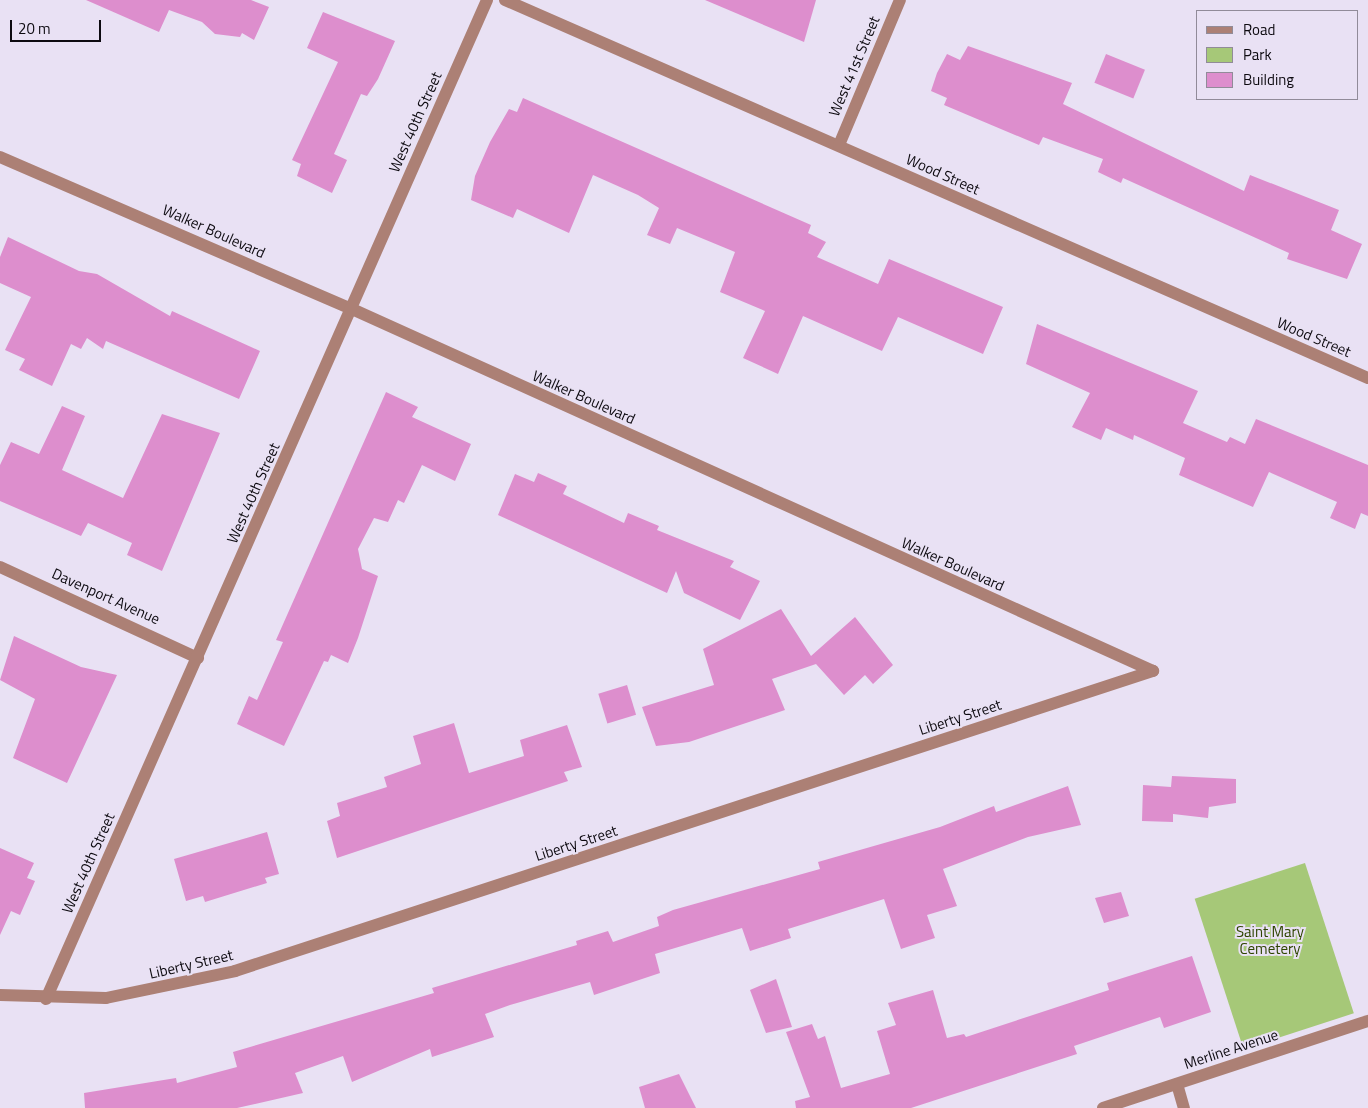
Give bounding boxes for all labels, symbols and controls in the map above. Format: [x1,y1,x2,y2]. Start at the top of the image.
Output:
scale bar [12,10,104,42]
legend [1196,10,1358,100]
street label: West 41st Street [825,13,883,119]
text: 20 m [18,17,51,40]
text: Road [1243,18,1275,41]
text: Park [1243,43,1272,66]
text: Building [1243,68,1294,91]
street label: West 40th Street [385,69,445,175]
street label: Wood Street [903,150,983,198]
street label: Walker Boulevard [160,200,268,262]
street label: Wood Street [1274,313,1354,361]
street label: Walker Boulevard [530,366,638,428]
street label: West 40th Street [223,440,283,546]
street label: Walker Boulevard [899,533,1007,595]
street label: Davenport Avenue [49,564,163,628]
street label: Liberty Street [917,695,1003,739]
street label: West 40th Street [58,810,118,916]
street label: Liberty Street [533,821,619,865]
park label: Saint Mary Cemetery [1236,922,1304,957]
street label: Liberty Street [147,946,235,982]
street label: Merline Avenue [1182,1025,1280,1073]

